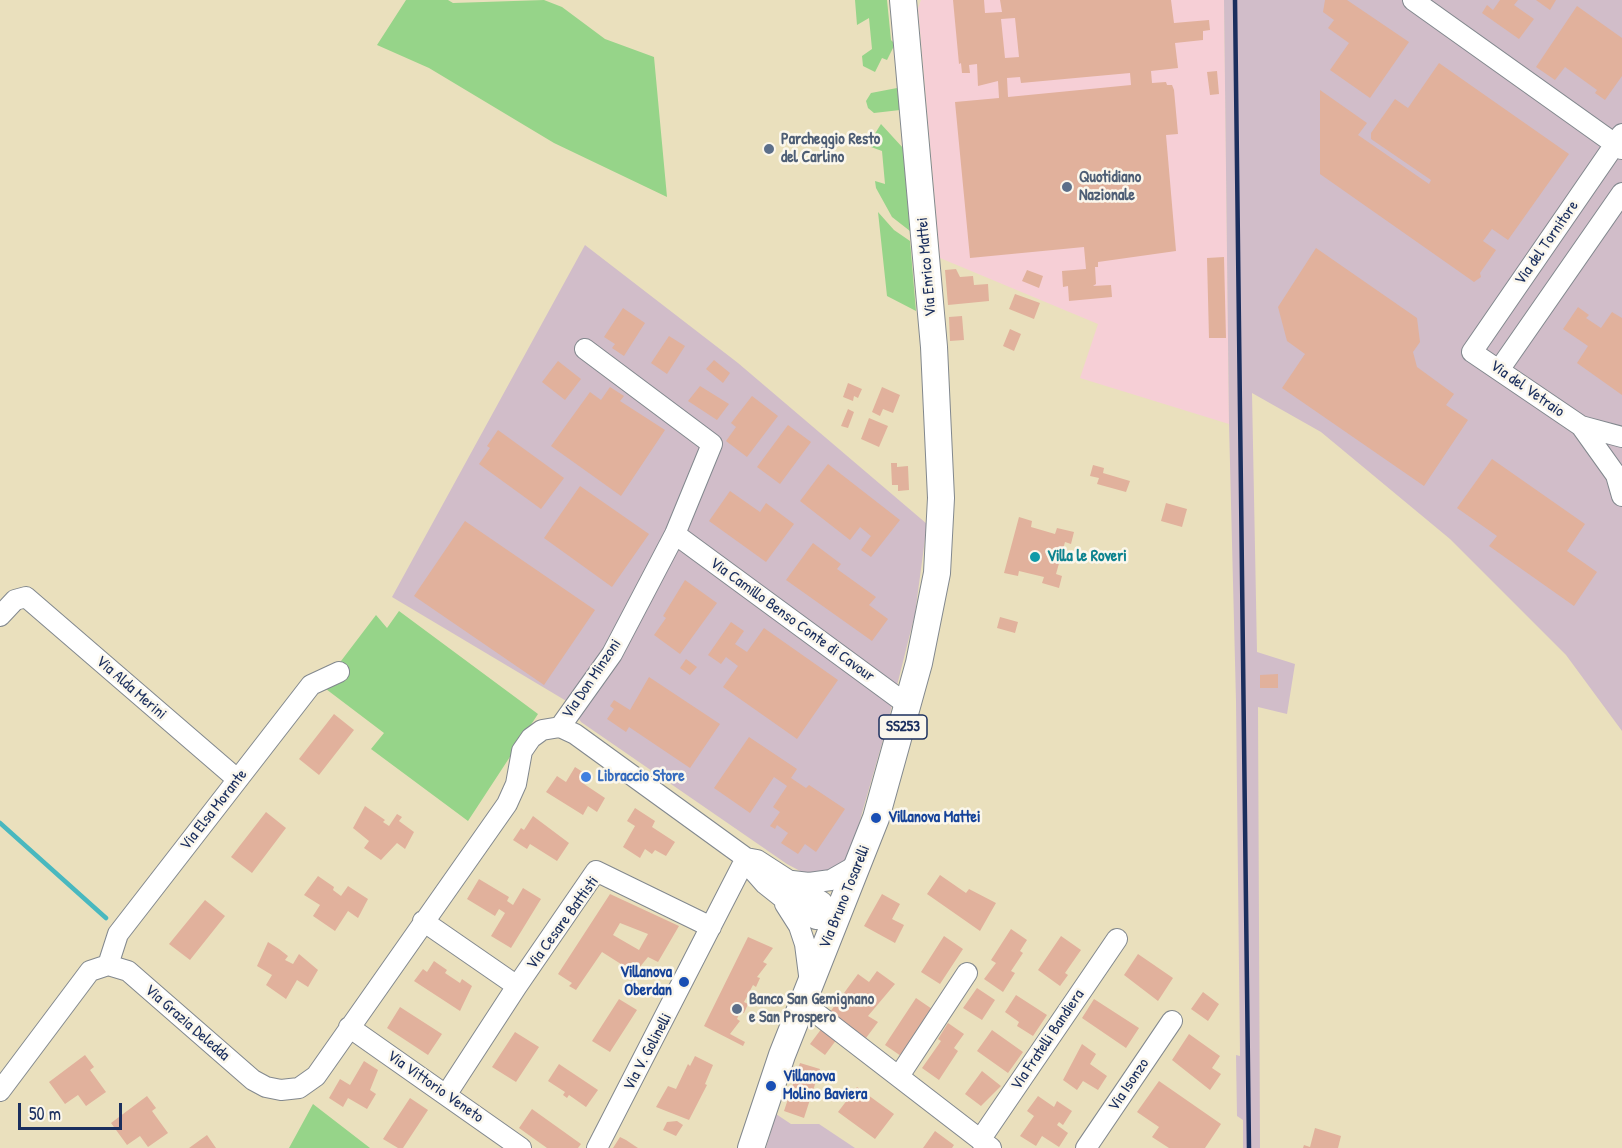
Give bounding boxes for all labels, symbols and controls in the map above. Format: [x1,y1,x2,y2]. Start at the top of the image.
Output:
place label: Parcheggio Resto del Carlino [781,130,880,168]
marker: Parcheggio Resto del Carlino [762,142,776,156]
place label: Quotidiano Nazionale [1079,168,1141,206]
marker: Quotidiano Nazionale [1060,180,1074,194]
street label: Via del Tornitore [1511,197,1583,289]
street label: Via Enrico Mattei [913,217,941,317]
street label: Via del Vetraio [1486,356,1568,422]
place label: Villa le Roveri [1047,547,1127,567]
marker: Villa le Roveri [1028,550,1042,564]
street label: Via Camillo Benso Conte di Cavour [706,554,878,686]
street label: Via Don Minzoni [558,636,626,722]
street label: Via Alda Merini [92,652,170,724]
road number: SS253 [879,715,927,739]
street label: Via Elsa Morante [176,766,252,854]
place label: Libraccio Store [598,767,685,787]
marker: Libraccio Store [579,770,593,784]
place label: Villanova Mattei [888,808,981,828]
marker: Villanova Mattei [869,811,883,825]
street label: Via Bruno Tosarelli [816,842,874,952]
street label: Via Cesare Battisti [523,873,603,973]
place label: Villanova Oberdan [620,963,672,1001]
marker: Villanova Oberdan [677,975,691,989]
street label: Via Grazia Deledda [141,981,233,1065]
street label: Via Fratelli Bandiera [1007,986,1089,1094]
place label: Banco San Gemignano e San Prospero [749,990,874,1028]
marker: Banco San Gemignano e San Prospero [730,1002,744,1016]
street label: Via V. Golinelli [620,1010,676,1094]
street label: Via Vittorio Veneto [383,1047,487,1127]
street label: Via Isonzo [1104,1055,1154,1115]
place label: Villanova Molino Baviera [783,1067,867,1105]
marker: Villanova Molino Baviera [764,1079,778,1093]
scale bar [21,1091,124,1129]
text: 50 m [29,1101,61,1126]

